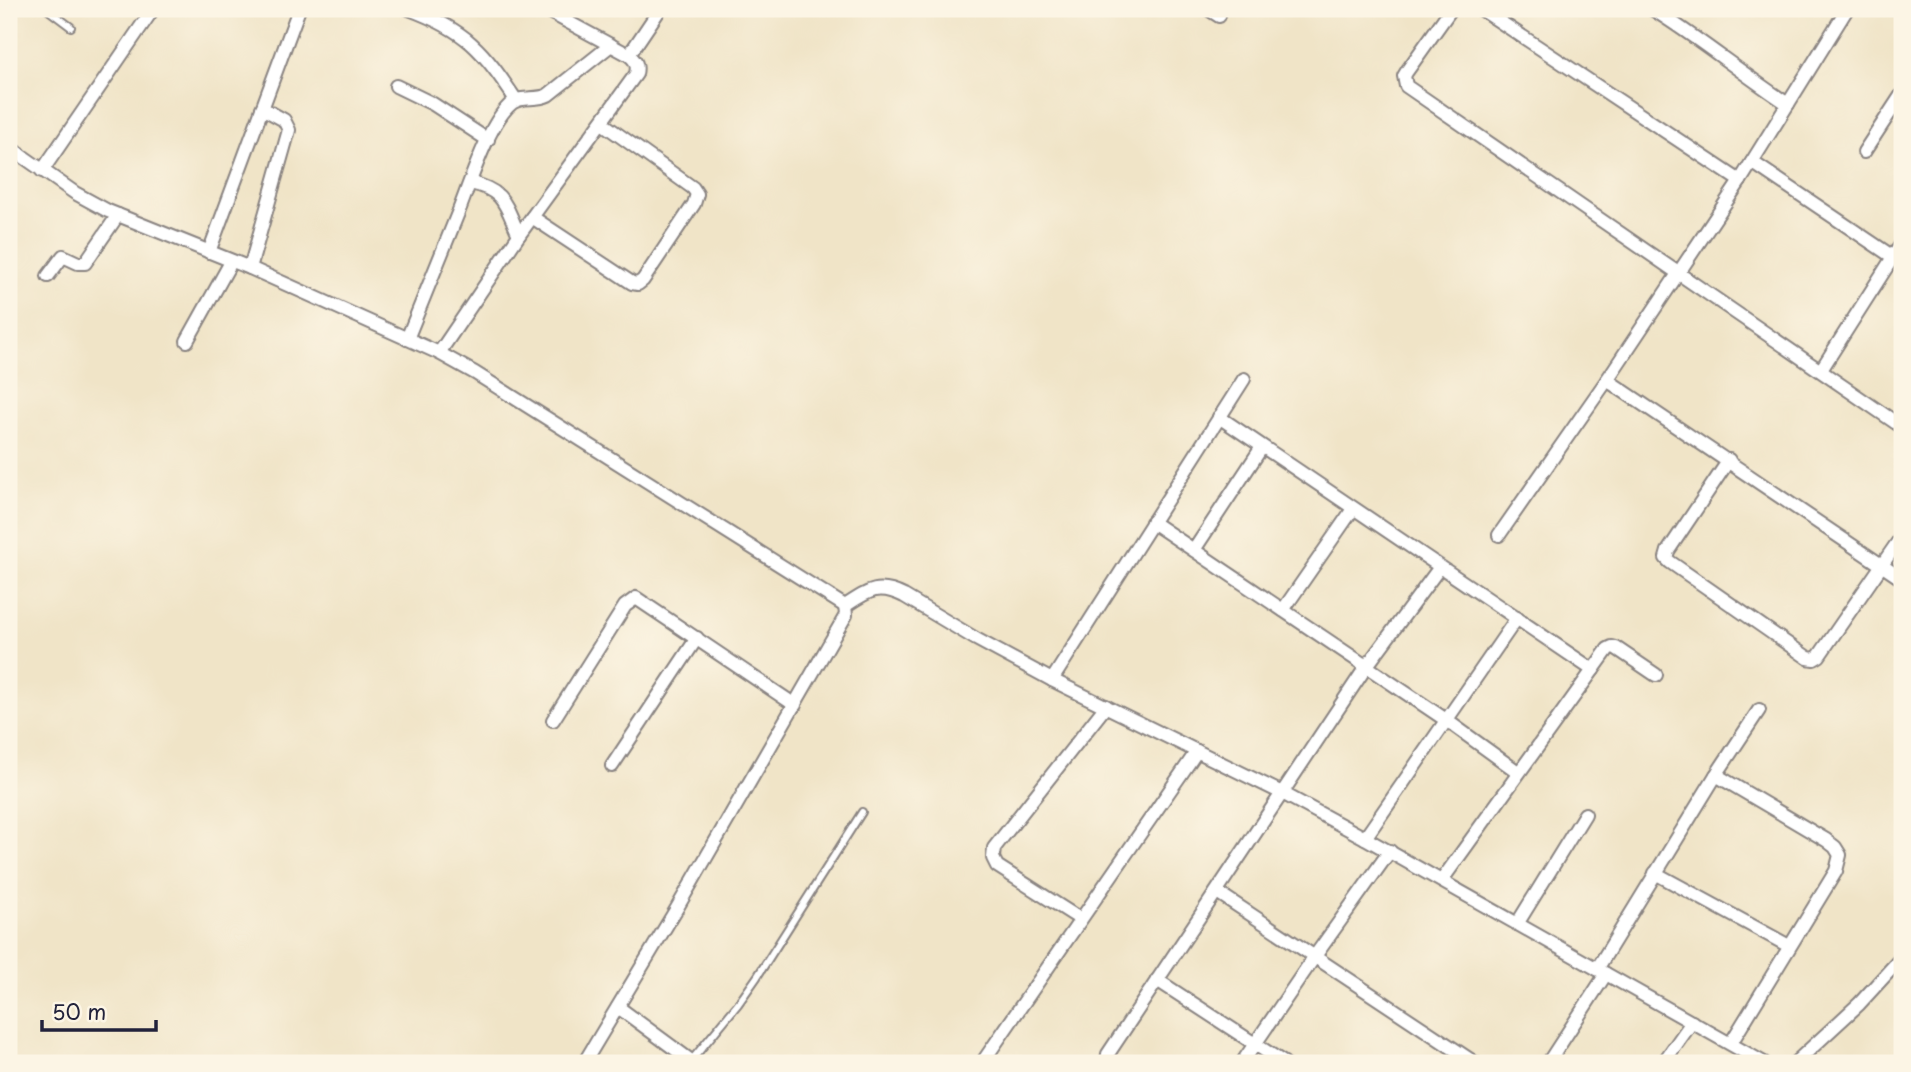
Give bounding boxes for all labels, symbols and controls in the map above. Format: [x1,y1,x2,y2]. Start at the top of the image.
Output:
scale bar [42,988,156,1032]
text: 50 m [52,995,106,1027]

